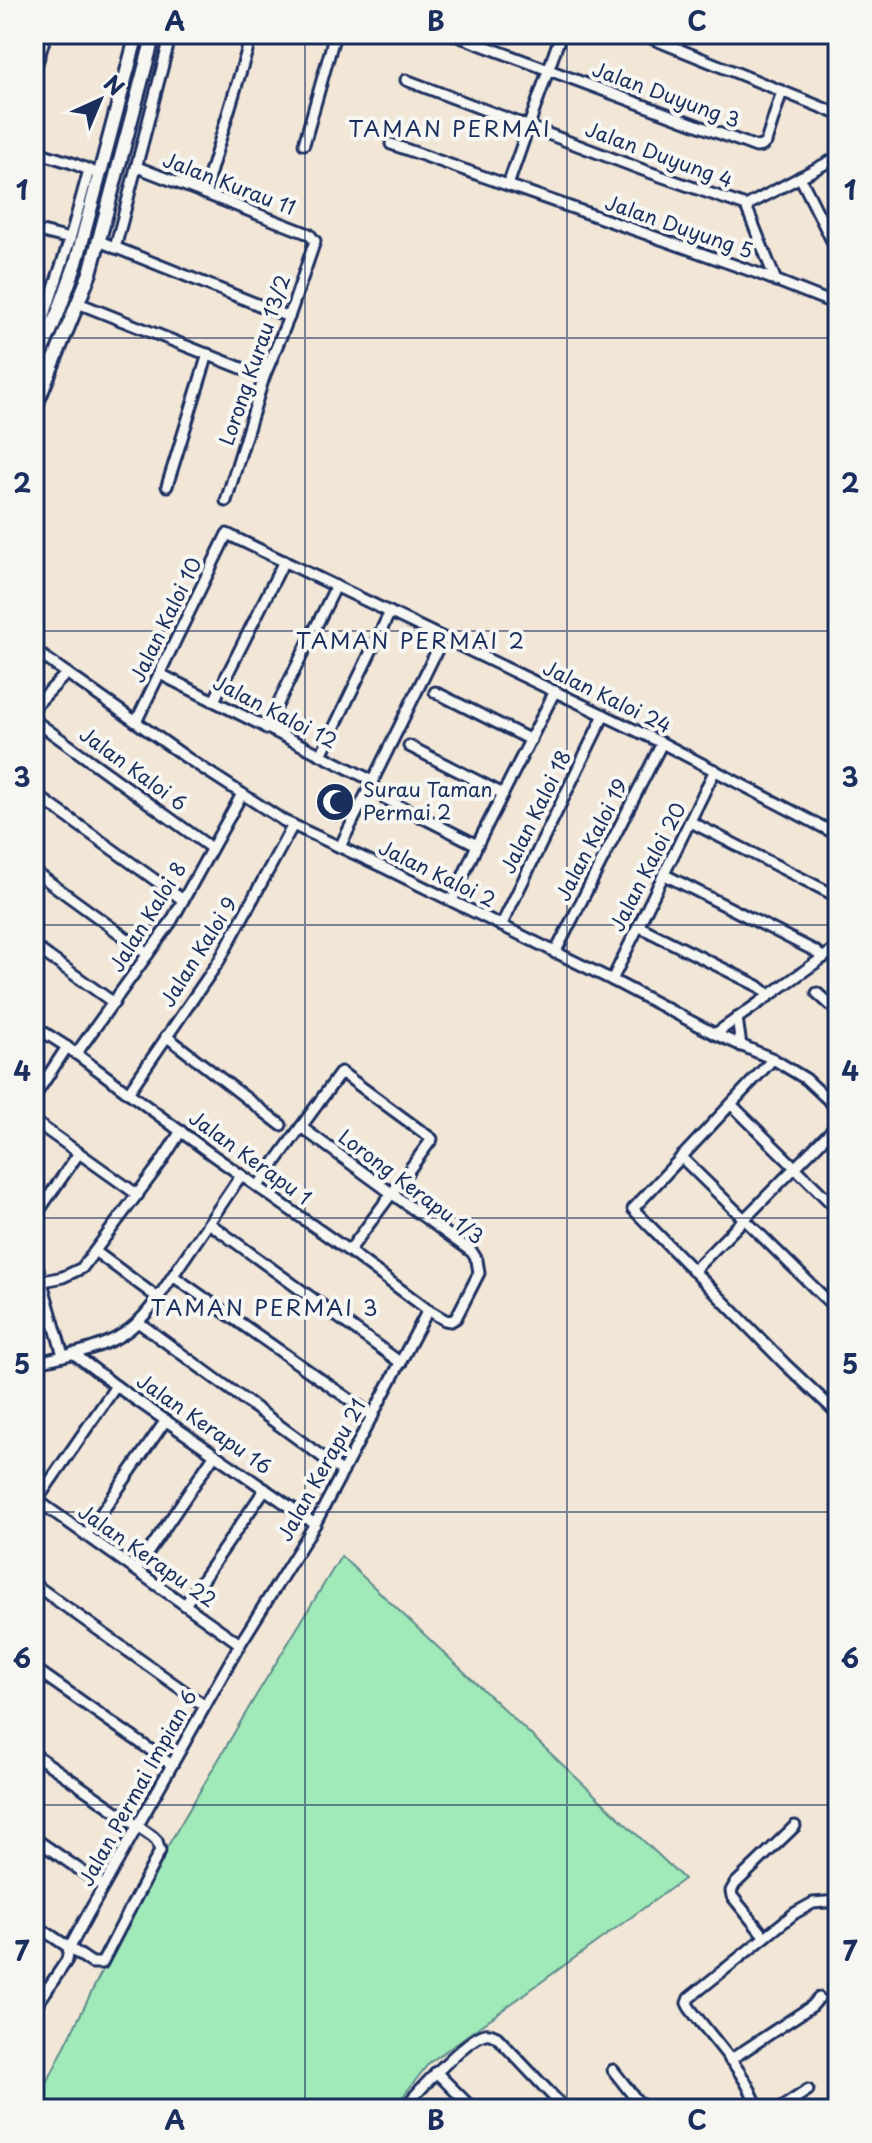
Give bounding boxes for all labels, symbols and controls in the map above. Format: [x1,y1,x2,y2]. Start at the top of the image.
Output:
text: A [165,1,185,40]
text: B [427,1,445,40]
text: C [687,1,707,40]
street label: Jalan Duyung 3 [588,53,744,135]
north arrow [60,60,140,140]
text: N [97,67,133,102]
district label: TAMAN PERMAI [348,111,552,144]
street label: Jalan Duyung 4 [581,113,737,195]
street label: Jalan Kurau 11 [159,144,300,222]
text: 1 [16,170,28,209]
text: 1 [844,170,856,209]
street label: Jalan Duyung 5 [601,187,757,265]
street label: Lorong Kurau 13/2 [211,270,297,449]
text: 2 [13,463,31,502]
text: 2 [841,463,859,502]
street label: Jalan Kaloi 10 [122,552,208,687]
district label: TAMAN PERMAI 2 [296,623,526,656]
street label: Jalan Kaloi 24 [538,652,677,740]
street label: Jalan Kaloi 12 [208,667,343,755]
street label: Jalan Kaloi 6 [74,719,194,818]
street label: Jalan Kaloi 18 [492,745,578,878]
text: 3 [13,757,31,796]
text: 3 [841,757,859,796]
street label: Jalan Kaloi 19 [547,773,635,906]
place label: Surau Taman Permai 2 [363,774,493,827]
mosque icon: Surau Taman Permai 2 [314,781,356,823]
street label: Jalan Kaloi 20 [602,797,693,936]
street label: Jalan Kaloi 2 [374,832,501,914]
street label: Jalan Kaloi 8 [101,855,193,977]
street label: Jalan Kaloi 9 [152,891,244,1012]
text: 4 [13,1051,31,1090]
text: 4 [841,1051,859,1090]
street label: Jalan Kerapu 1 [183,1102,318,1212]
street label: Lorong Kerapu 1/3 [333,1122,491,1251]
district label: TAMAN PERMAI 3 [150,1290,380,1323]
text: 5 [14,1344,30,1383]
text: 5 [842,1344,858,1383]
street label: Jalan Kerapu 16 [131,1365,278,1481]
street label: Jalan Kerapu 21 [269,1393,373,1546]
street label: Jalan Kerapu 22 [72,1496,223,1614]
text: 6 [13,1638,31,1677]
text: 6 [841,1638,859,1677]
street label: Jalan Permai Impian 6 [71,1684,204,1891]
text: 7 [15,1931,30,1970]
text: 7 [843,1931,858,1970]
text: A [165,2100,185,2139]
text: B [427,2100,445,2139]
text: C [687,2100,707,2139]

